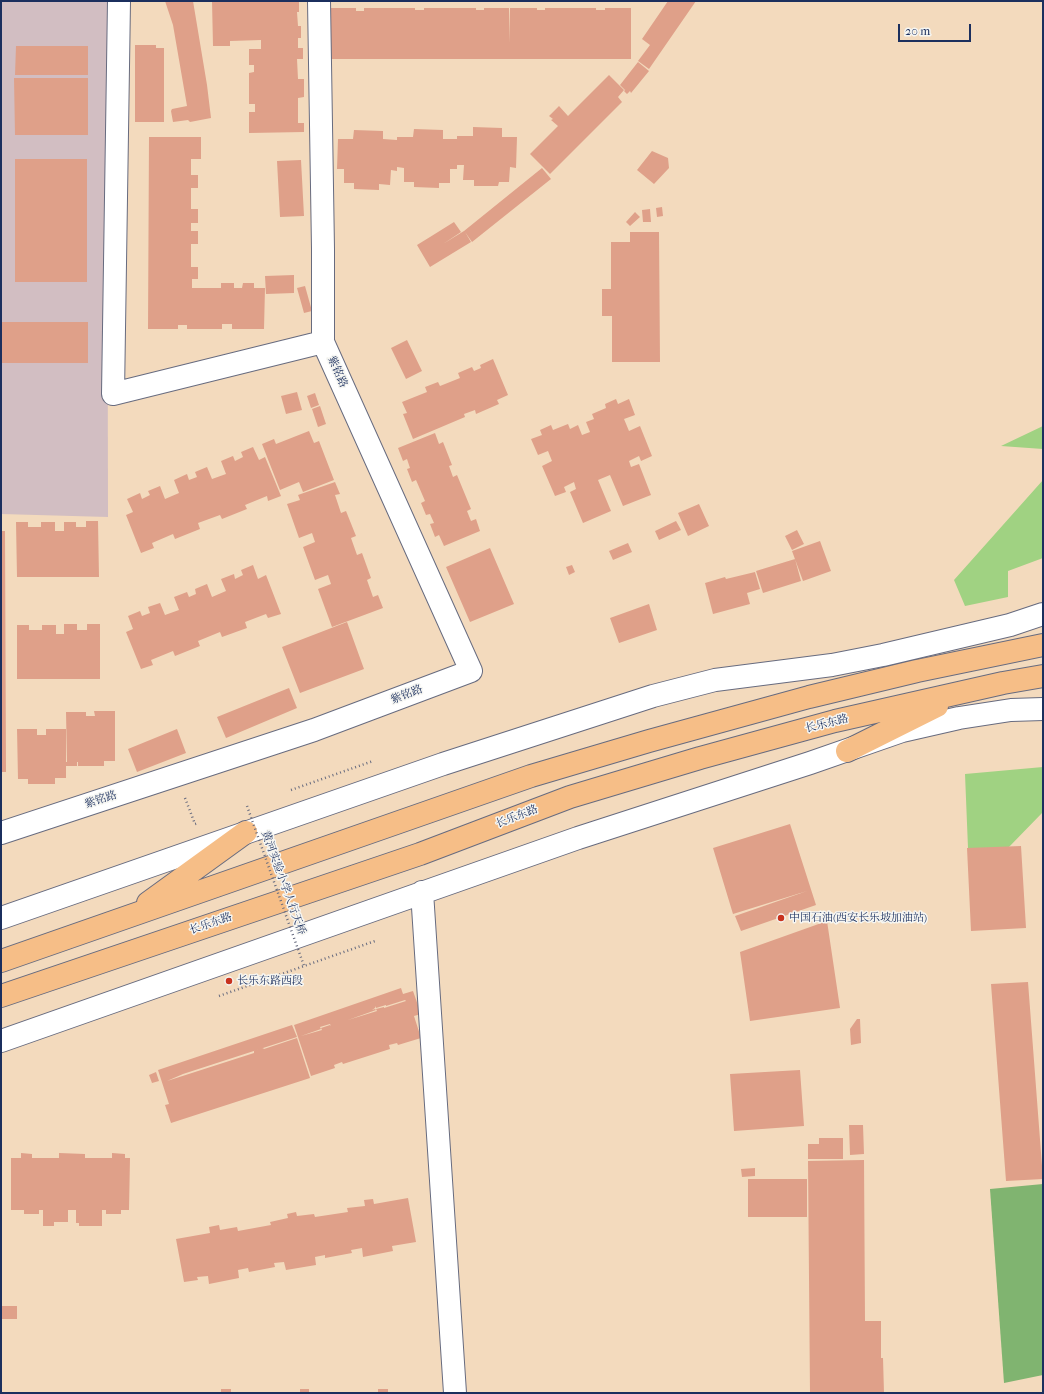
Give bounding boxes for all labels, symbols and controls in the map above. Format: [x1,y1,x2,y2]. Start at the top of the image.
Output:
scale bar [900,16,973,42]
text: 20 m [905,24,930,38]
street label: 紫铭路 [324,354,350,390]
street label: 紫铭路 [389,683,425,707]
street label: 长乐东路 [804,712,850,736]
street label: 紫铭路 [83,789,119,811]
street label: 长乐东路 [494,803,540,831]
street label: 黄河实验小学人行天桥 [258,829,308,937]
street label: 长乐东路 [188,911,234,937]
place label: 中国石油(西安长乐坡加油站) [789,911,927,925]
marker: 中国石油(西安长乐坡加油站) [776,913,786,923]
place label: 长乐东路西段 [237,974,303,988]
marker: 长乐东路西段 [224,976,234,986]

